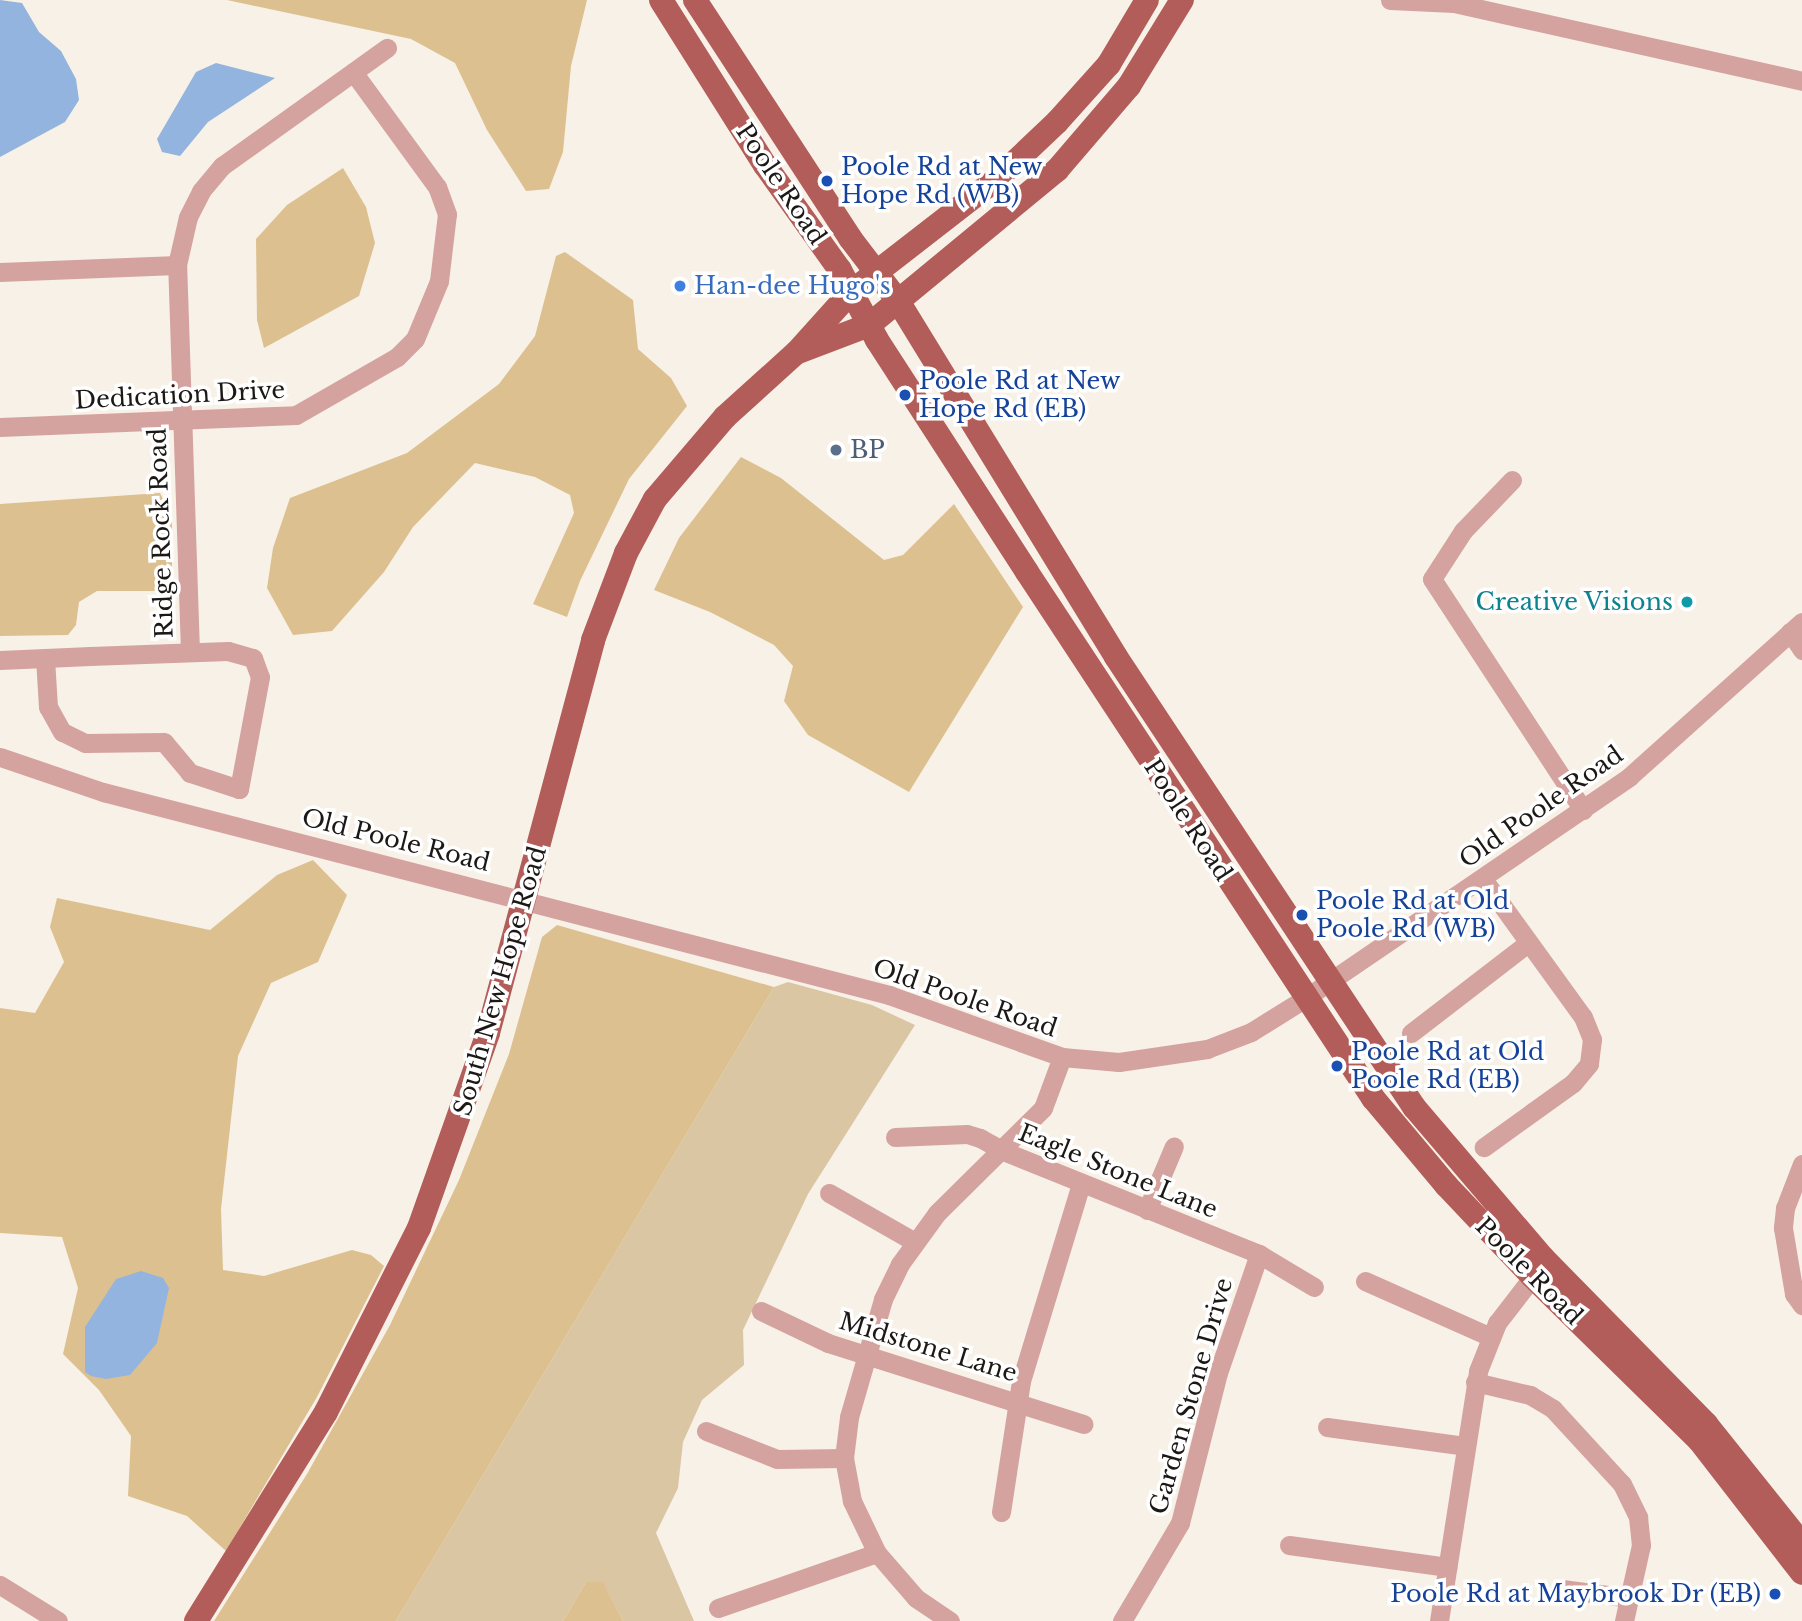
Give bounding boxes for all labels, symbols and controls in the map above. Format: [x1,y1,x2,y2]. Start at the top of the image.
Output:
street label: Poole Road [730,118,832,250]
place label: Poole Rd at New Hope Rd (WB) [841,153,1043,209]
marker: Poole Rd at New Hope Rd (WB) [819,173,835,189]
place label: Han-dee Hugo's [694,272,891,300]
marker: Han-dee Hugo's [672,278,688,294]
place label: Poole Rd at New Hope Rd (EB) [919,367,1121,423]
street label: Dedication Drive [74,375,286,415]
marker: Poole Rd at New Hope Rd (EB) [897,387,913,403]
street label: Ridge Rock Road [143,427,179,639]
place label: BP [850,436,885,464]
marker: BP [828,442,844,458]
place label: Creative Visions [1475,588,1673,616]
marker: Creative Visions [1679,594,1695,610]
street label: Old Poole Road [1454,740,1628,874]
street label: Poole Road [1138,754,1238,886]
street label: Old Poole Road [299,803,493,877]
street label: South New Hope Road [448,843,552,1119]
place label: Poole Rd at Old Poole Rd (WB) [1316,887,1509,943]
marker: Poole Rd at Old Poole Rd (WB) [1294,907,1310,923]
street label: Old Poole Road [869,953,1061,1043]
place label: Poole Rd at Old Poole Rd (EB) [1351,1038,1544,1094]
marker: Poole Rd at Old Poole Rd (EB) [1329,1058,1345,1074]
street label: Eagle Stone Lane [1014,1118,1222,1224]
street label: Poole Road [1470,1212,1588,1330]
street label: Garden Stone Drive [1143,1274,1239,1518]
street label: Midstone Lane [836,1306,1020,1388]
place label: Poole Rd at Maybrook Dr (EB) [1389,1580,1761,1608]
marker: Poole Rd at Maybrook Dr (EB) [1767,1586,1783,1602]

